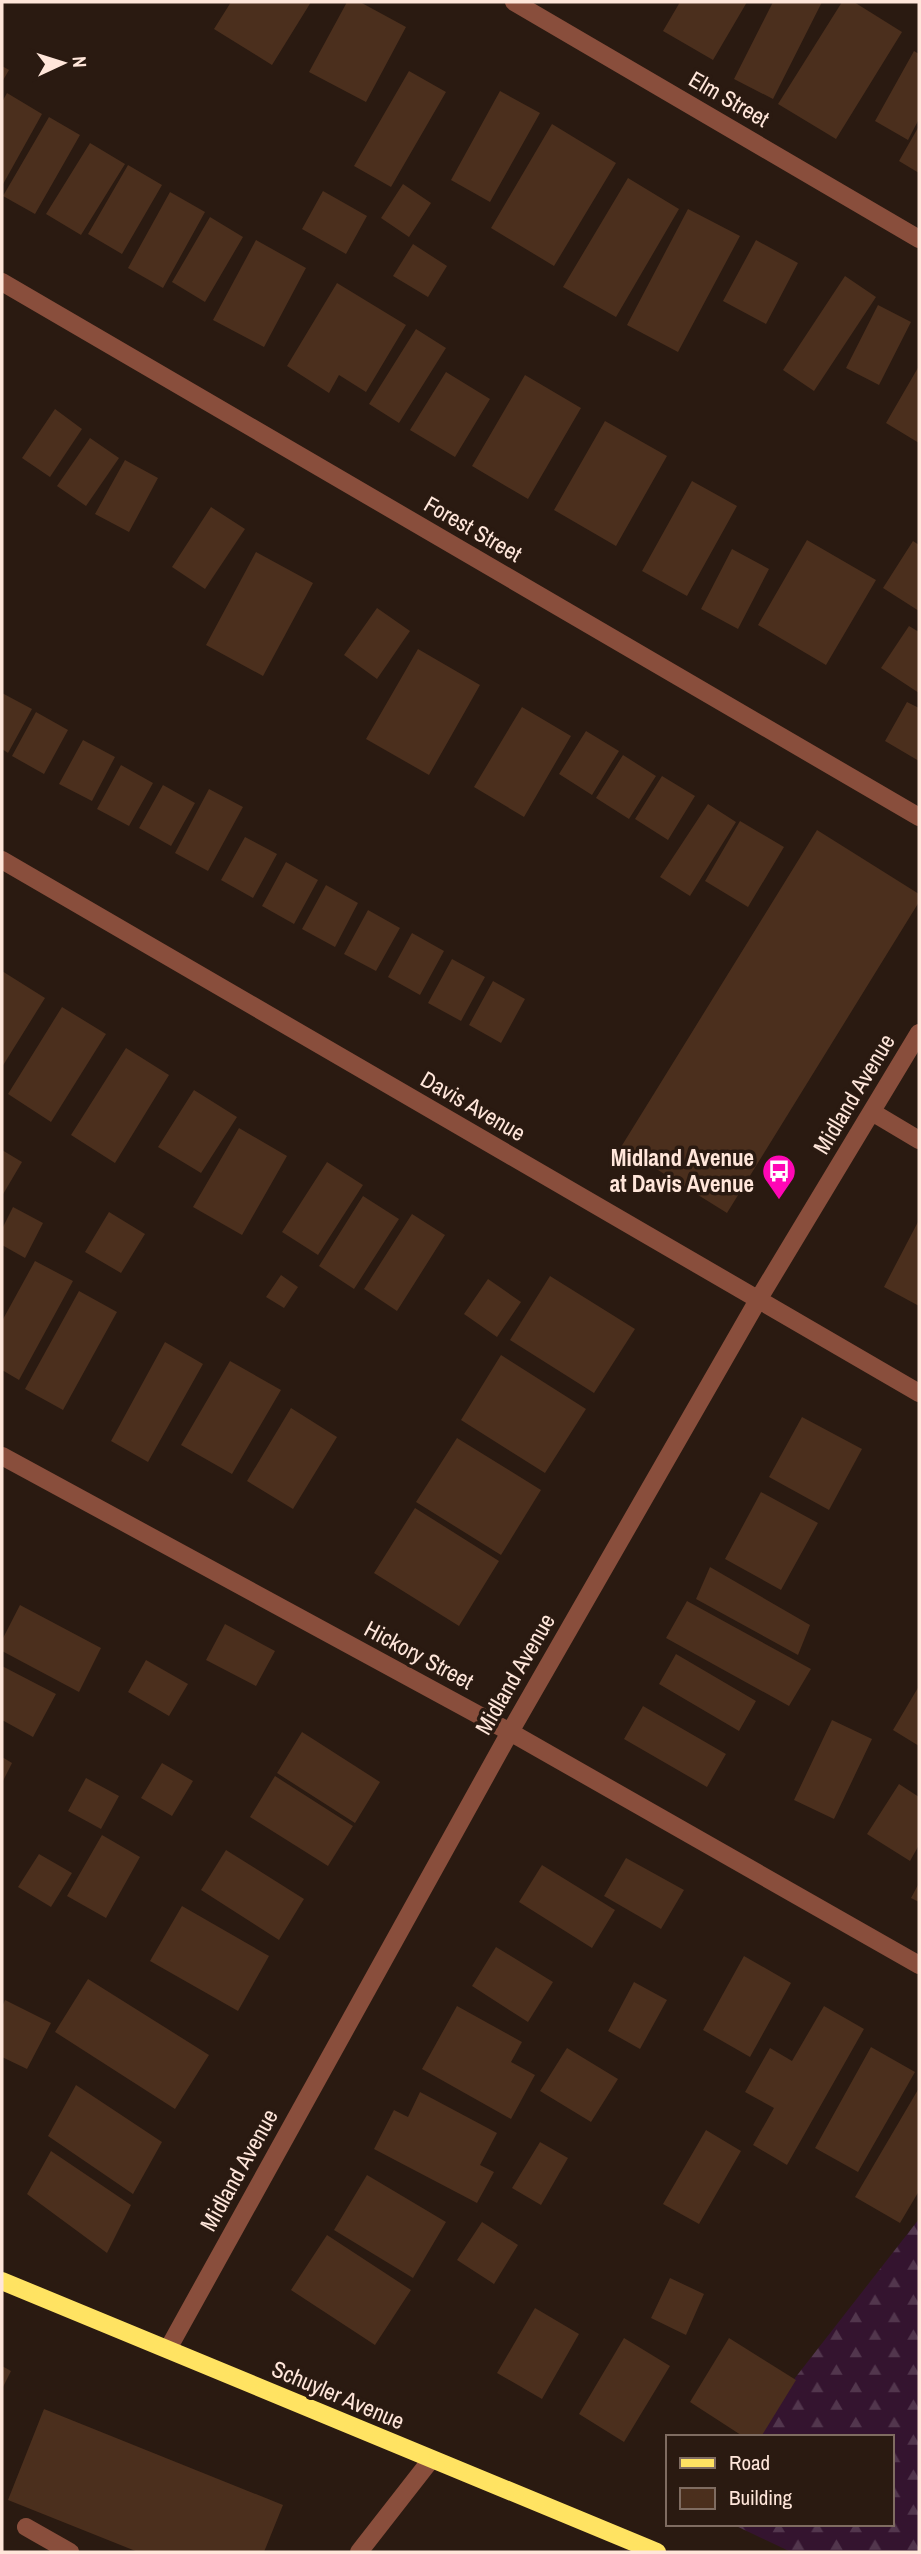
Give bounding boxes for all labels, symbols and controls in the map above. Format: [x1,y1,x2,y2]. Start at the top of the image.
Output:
north arrow [28,28,98,98]
text: N [67,55,93,68]
street label: Elm Street [683,63,775,134]
street label: Forest Street [419,488,528,569]
street label: Midland Avenue [806,1028,902,1160]
street label: Davis Avenue [415,1063,531,1148]
place label: Midland Avenue at Davis Avenue [610,1142,754,1199]
bus stop icon: Midland Avenue at Davis Avenue [760,1152,798,1201]
street label: Midland Avenue [467,1608,562,1740]
street label: Hickory Street [359,1613,479,1696]
street label: Midland Avenue [192,2103,285,2236]
street label: Schuyler Avenue [267,2353,409,2436]
legend [666,2435,893,2526]
text: Road [729,2448,770,2477]
text: Building [729,2483,793,2512]

